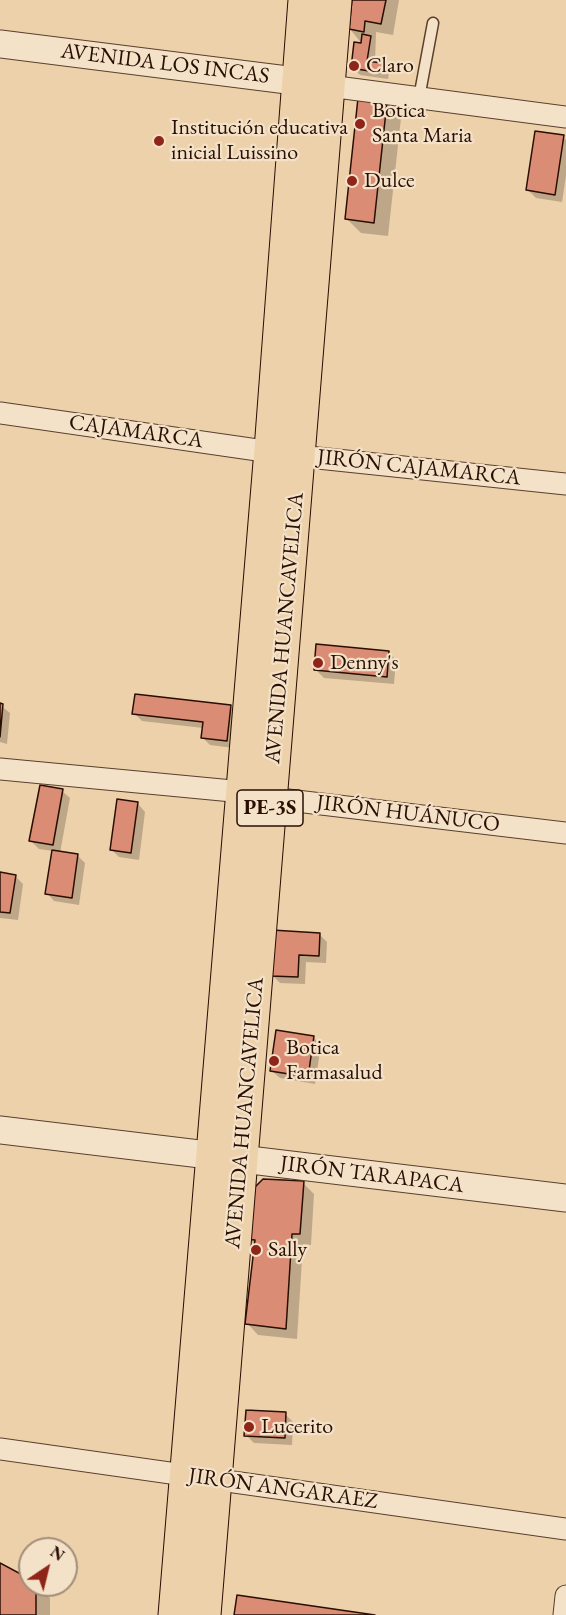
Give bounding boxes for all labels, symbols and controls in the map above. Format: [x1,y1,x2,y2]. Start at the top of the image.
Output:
street label: AVENIDA LOS INCAS [59,38,271,90]
place label: Claro [366,53,414,79]
marker: Claro [347,59,361,73]
place label: Botica Santa Maria [372,98,472,150]
place label: Institución educativa inicial Luissino [171,115,348,166]
marker: Botica Santa Maria [353,117,367,131]
marker: Institución educativa inicial Luissino [152,134,166,148]
place label: Dulce [364,168,415,194]
marker: Dulce [345,174,359,188]
street label: CAJAMARCA [67,410,205,454]
street label: JIRÓN CAJAMARCA [316,444,522,492]
street label: AVENIDA HUANCAVELICA [260,491,310,765]
place label: Denny's [330,650,399,676]
marker: Denny's [311,656,325,670]
road number: PE-3S [237,790,303,826]
street label: JIRÓN HUÁNUCO [315,790,501,838]
street label: AVENIDA HUANCAVELICA [220,976,270,1250]
place label: Botica Farmasalud [286,1035,383,1086]
marker: Botica Farmasalud [267,1054,281,1068]
street label: JIRÓN TARAPACA [279,1151,465,1199]
place label: Sally [268,1237,307,1263]
marker: Sally [249,1243,263,1257]
place label: Lucerito [261,1414,333,1440]
marker: Lucerito [242,1420,256,1434]
street label: JIRÓN ANGARAEZ [187,1463,379,1515]
north arrow [18,1537,78,1597]
text: N [46,1541,69,1566]

